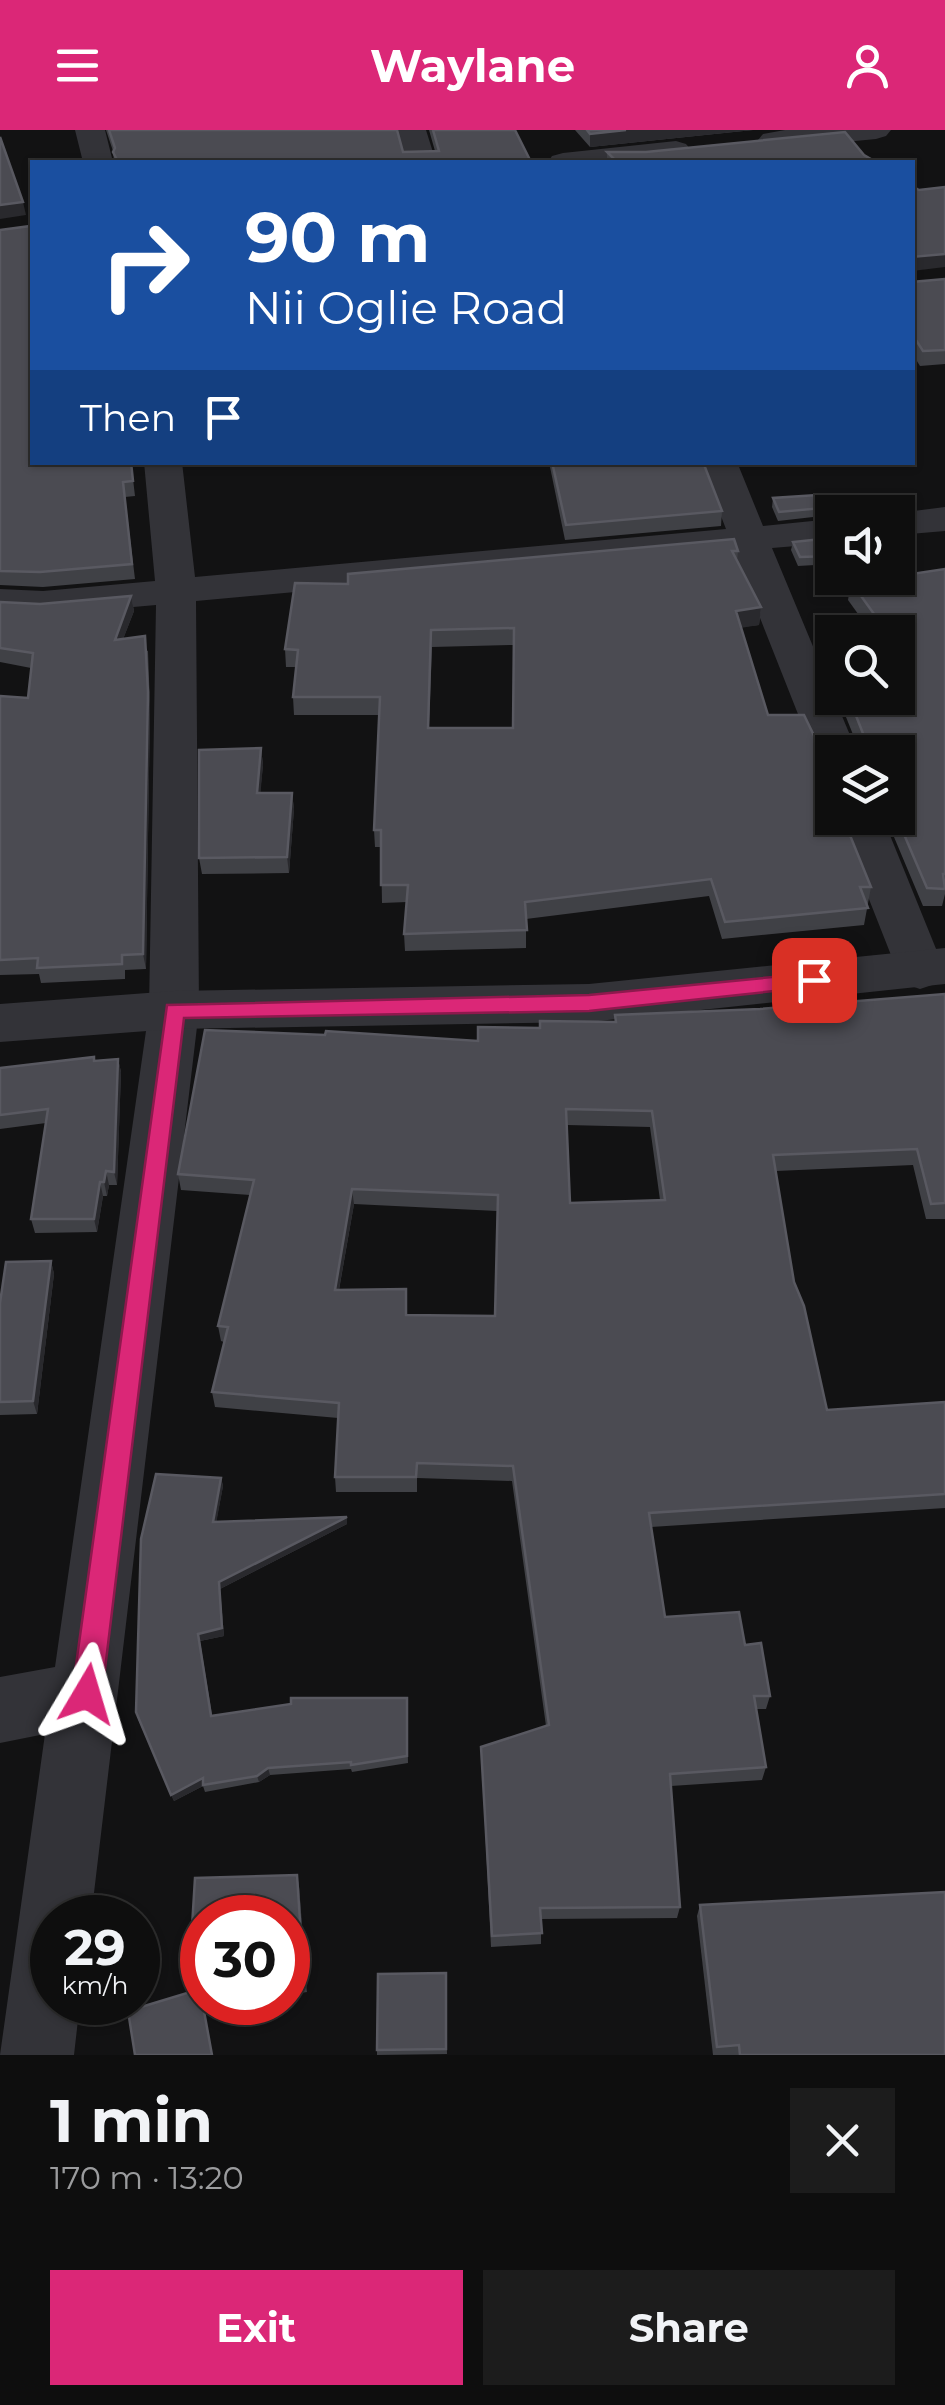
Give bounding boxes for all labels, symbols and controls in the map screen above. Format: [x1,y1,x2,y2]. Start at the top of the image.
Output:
icon: menu [50,38,105,93]
text: Waylane [370,38,575,93]
icon: person [840,38,895,93]
text: 90 m [245,194,430,280]
icon: right [80,200,210,330]
text: Nii Oglie Road [245,280,567,335]
icon: arrive [196,390,251,445]
text: Then [80,394,176,441]
map controls [815,495,915,835]
button: sound [815,495,915,595]
button: search [815,615,915,715]
button: layers [815,735,915,835]
pin [772,938,857,1023]
icon: arrive [787,953,842,1008]
position arrow [35,1642,139,1746]
speed limit sign: 30 [180,1895,310,2025]
text: 29 [64,1917,126,1978]
text: km/h [62,1970,128,2000]
text: 1 min [50,2084,213,2157]
button: close [790,2088,895,2193]
text: 170 m · 13:20 [50,2158,244,2197]
button: Exit [50,2270,463,2385]
button: Share [483,2270,895,2385]

